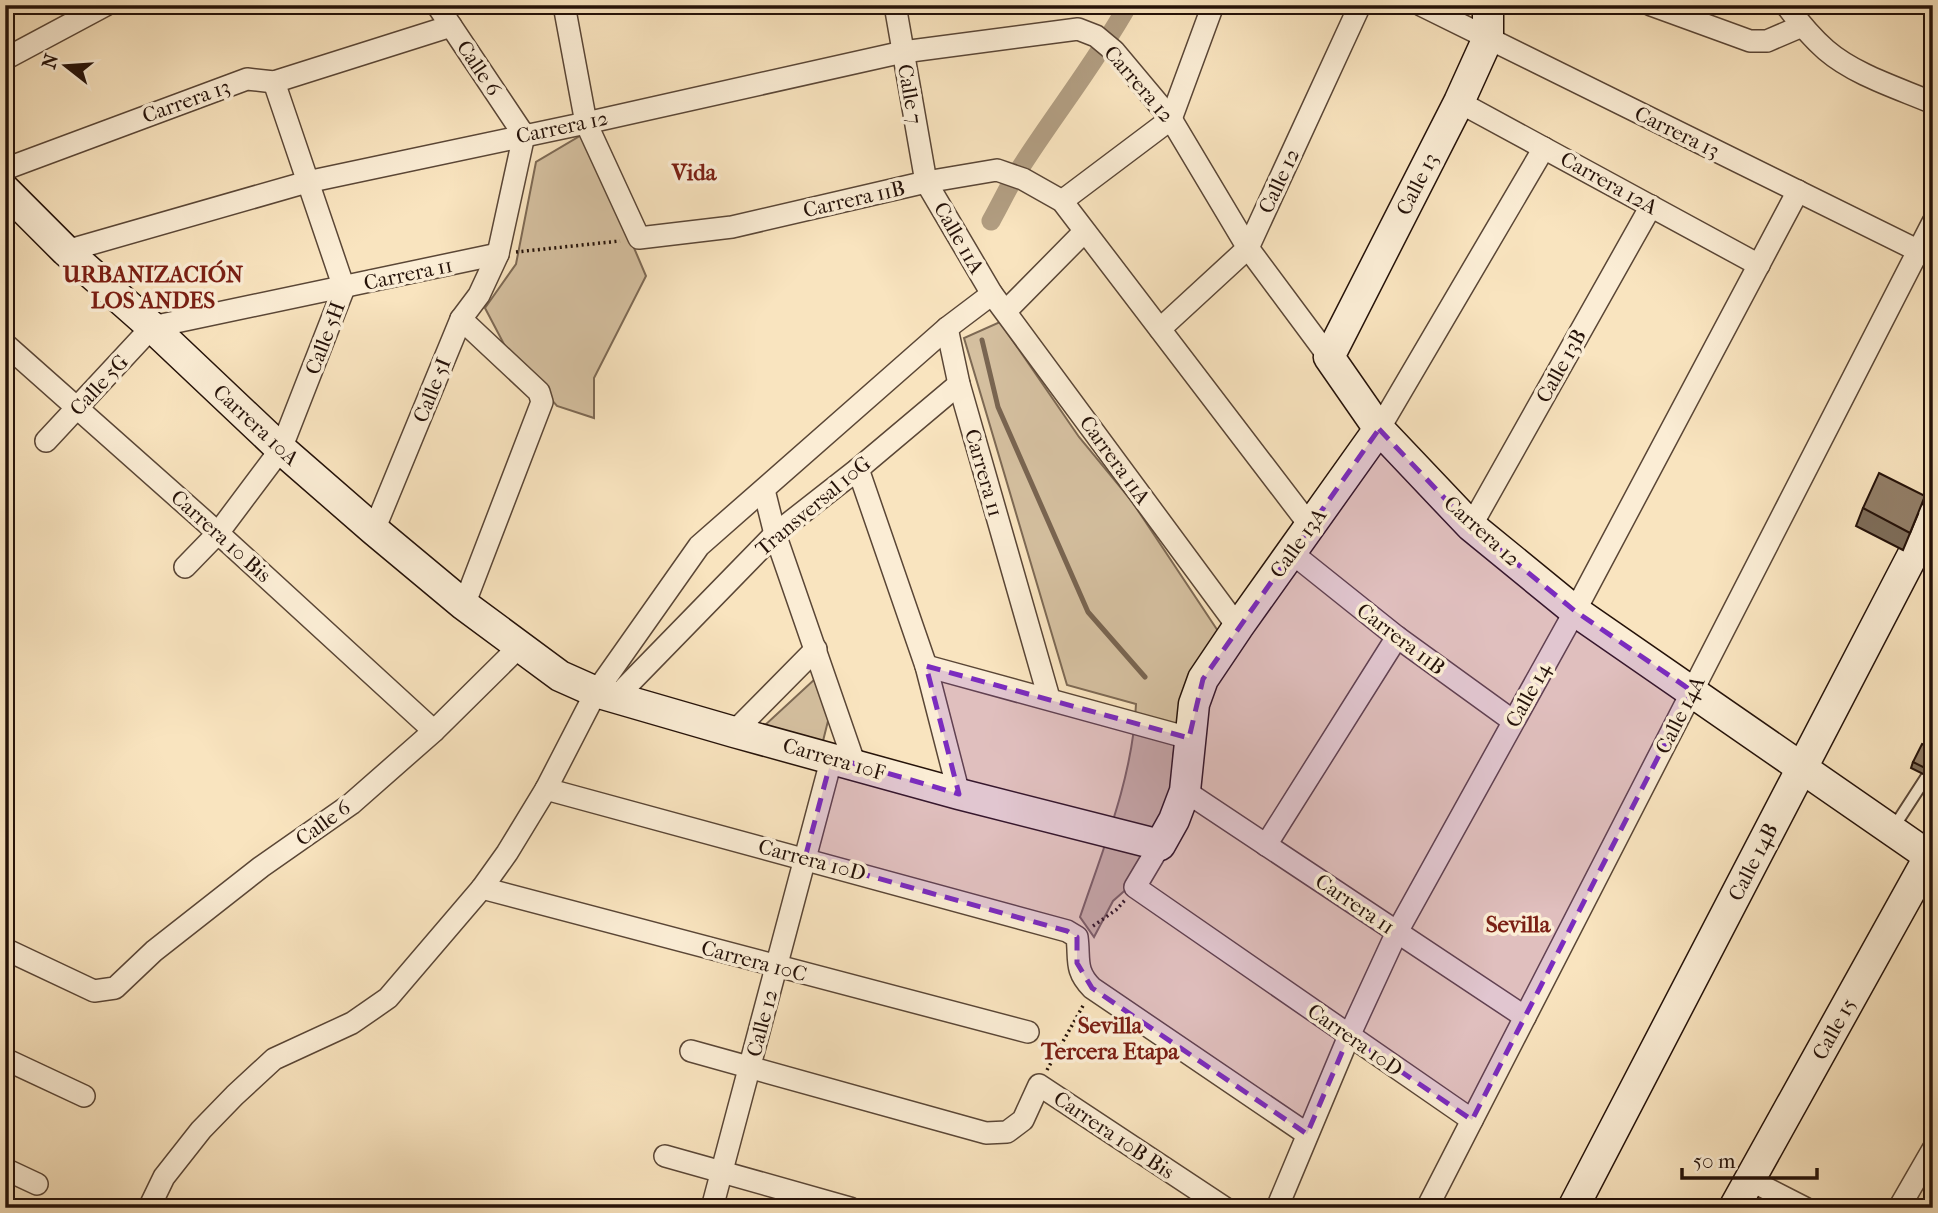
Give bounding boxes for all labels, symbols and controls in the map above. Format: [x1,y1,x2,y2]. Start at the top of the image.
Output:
north arrow [32,32,102,102]
street label: Calle 6 [452,36,507,101]
street label: Carrera 12 [1099,41,1179,127]
text: N [38,51,63,71]
street label: Calle 7 [893,62,927,126]
street label: Carrera 13 [139,74,233,128]
street label: Carrera 13 [1631,101,1723,163]
street label: Carrera 12 [514,106,610,148]
street label: Calle 12 [1254,145,1304,217]
street label: Carrera 12A [1556,147,1662,220]
street label: Calle 13 [1391,149,1443,219]
district label: Vida [671,159,718,186]
street label: Carrera 11B [801,176,907,222]
street label: Calle 11A [929,198,989,278]
street label: Carrera 11 [361,253,455,295]
district label: URBANIZACIÓN LOS ANDES [62,260,244,314]
street label: Calle 5H [300,298,350,378]
street label: Calle 13B [1531,325,1591,407]
street label: Calle 5G [65,350,133,420]
street label: Calle 5I [408,354,456,426]
street label: Carrera 10A [208,379,304,471]
street label: Carrera 11A [1075,411,1155,509]
street label: Carrera 11 [960,426,1008,520]
street label: Transversal 10G [751,451,875,561]
street label: Carrera 10 Bis [166,485,276,587]
street label: Carrera 12 [1439,491,1525,571]
street label: Calle 13A [1265,503,1331,582]
street label: Carrera 11B [1352,598,1450,680]
street label: Calle 14 [1501,658,1556,731]
street label: Calle 14A [1650,672,1710,758]
street label: Carrera 10F [780,733,888,785]
street label: Calle 6 [291,795,355,851]
street label: Calle 14B [1723,819,1783,905]
street label: Carrera 10D [756,834,868,886]
street label: Carrera 11 [1311,869,1399,939]
district label: Sevilla [1486,911,1552,938]
street label: Carrera 10C [699,935,809,987]
street label: Calle 12 [742,987,783,1059]
street label: Calle 15 [1807,994,1861,1064]
street label: Carrera 10D [1303,999,1407,1081]
district label: Sevilla Tercera Etapa [1040,1012,1180,1065]
street label: Carrera 10B Bis [1049,1086,1179,1184]
scale bar [1682,1136,1817,1180]
text: 50 m [1693,1149,1736,1173]

